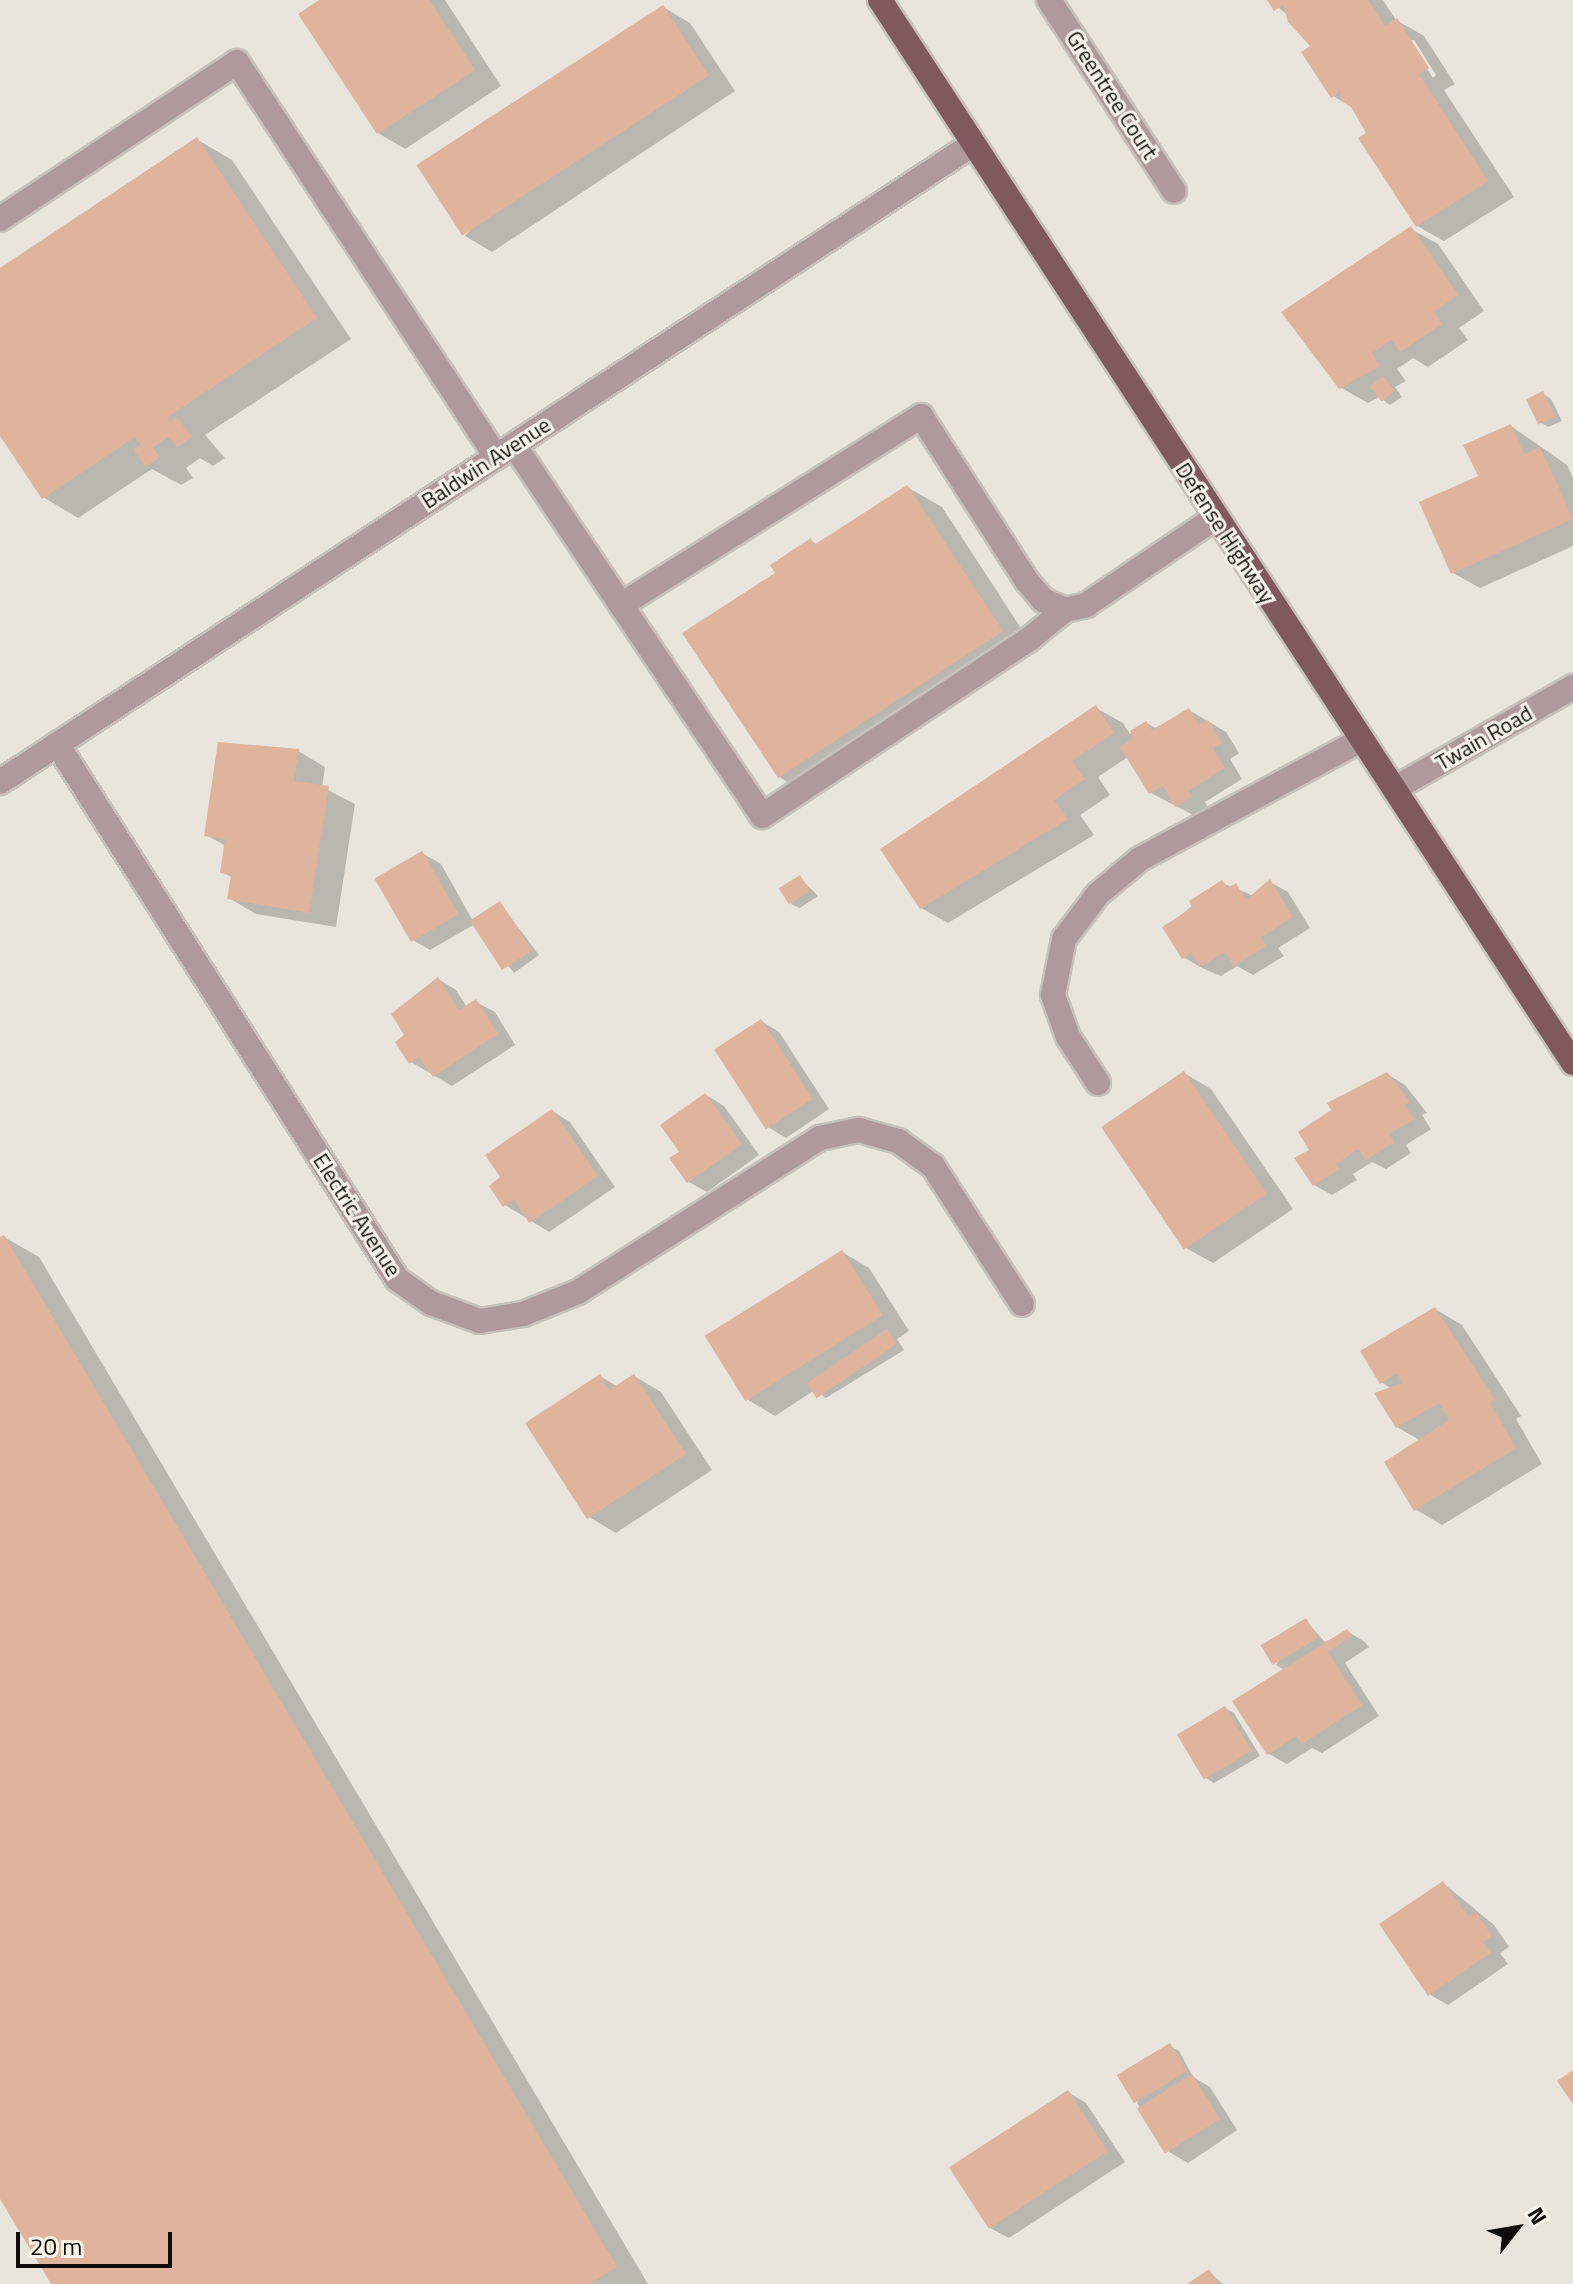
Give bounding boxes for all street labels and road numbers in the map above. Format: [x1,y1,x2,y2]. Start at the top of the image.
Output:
street label: Greentree Court [1061,26,1163,164]
street label: Baldwin Avenue [417,412,555,514]
street label: Defense Highway [1170,458,1280,608]
street label: Twain Road [1431,700,1537,776]
street label: Electric Avenue [307,1149,407,1281]

